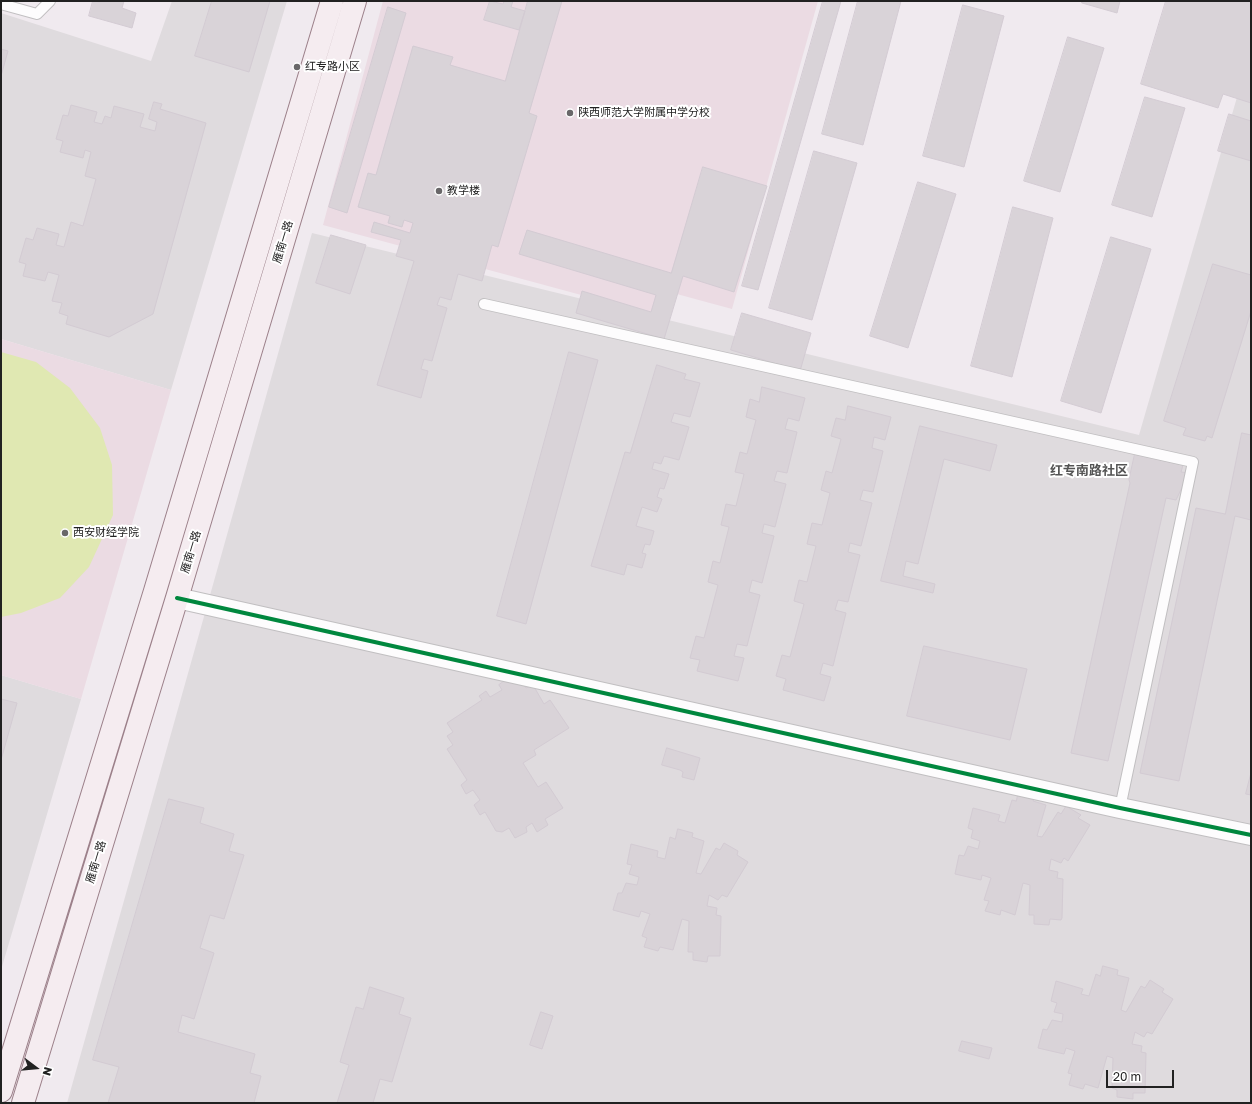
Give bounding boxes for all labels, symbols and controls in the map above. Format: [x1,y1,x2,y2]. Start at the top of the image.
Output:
place label: 红专路小区 [305,60,360,74]
marker: 红专路小区 [292,62,302,72]
place label: 陕西师范大学附属中学分校 [578,106,710,120]
marker: 陕西师范大学附属中学分校 [565,108,575,118]
place label: 教学楼 [447,184,480,198]
marker: 教学楼 [434,186,444,196]
street label: 雁南一路 [270,219,296,265]
district label: 红专南路社区 [1050,463,1128,479]
place label: 西安财经学院 [73,526,139,540]
marker: 西安财经学院 [60,528,70,538]
street label: 雁南一路 [178,529,204,575]
street label: 雁南一路 [83,839,109,885]
north arrow [16,1048,56,1088]
scale bar [1108,1062,1176,1088]
text: N [41,1066,55,1077]
text: 20 m [1113,1069,1141,1084]

